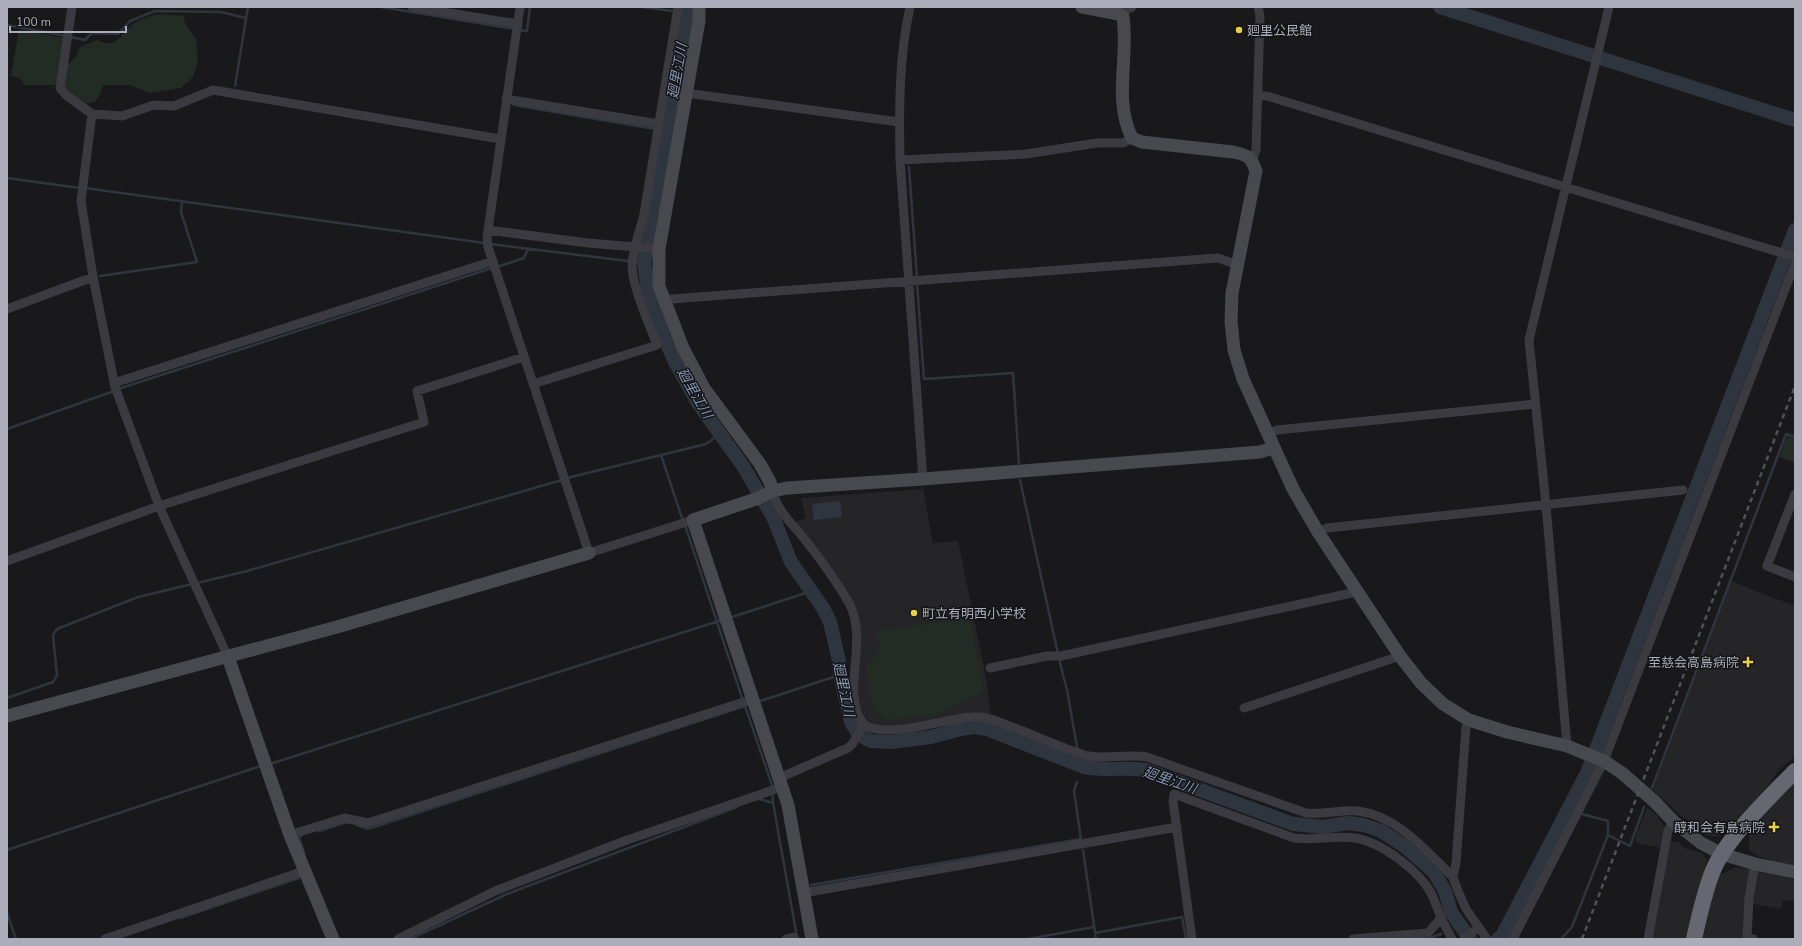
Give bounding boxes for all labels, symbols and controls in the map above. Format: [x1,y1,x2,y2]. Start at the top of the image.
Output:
scale bar [10,8,126,34]
text: 100 m [16,14,51,30]
place label: 廻里公民館 [1247,22,1312,40]
marker: 廻里公民館 [1234,25,1244,35]
water label: 廻里江川 [663,40,692,100]
water label: 廻里江川 [672,364,718,424]
place label: 町立有明西小学校 [922,605,1026,623]
marker: 町立有明西小学校 [909,608,919,618]
place label: 至慈会高島病院 [1648,654,1739,672]
marker: 至慈会高島病院 [1742,656,1754,668]
water label: 廻里江川 [828,660,859,720]
water label: 廻里江川 [1140,762,1201,799]
place label: 醇和会有島病院 [1674,819,1765,837]
marker: 醇和会有島病院 [1768,821,1780,833]

